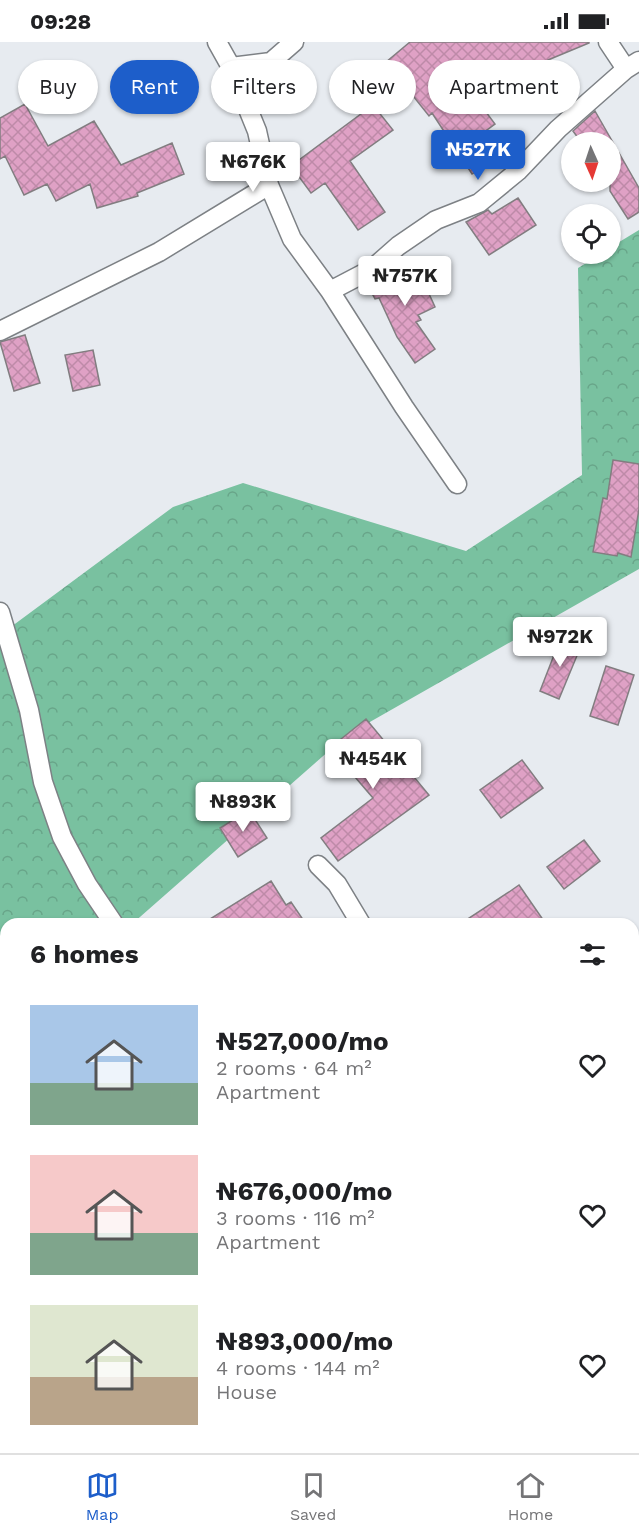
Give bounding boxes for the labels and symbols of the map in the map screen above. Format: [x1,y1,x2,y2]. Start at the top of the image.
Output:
pin: ₦527K [436,130,520,181]
north arrow [561,132,621,192]
pin: ₦676K [211,142,295,193]
pin: ₦757K [363,256,447,307]
pin: ₦972K [518,617,602,668]
pin: ₦454K [331,739,415,790]
pin: ₦893K [201,782,285,833]

